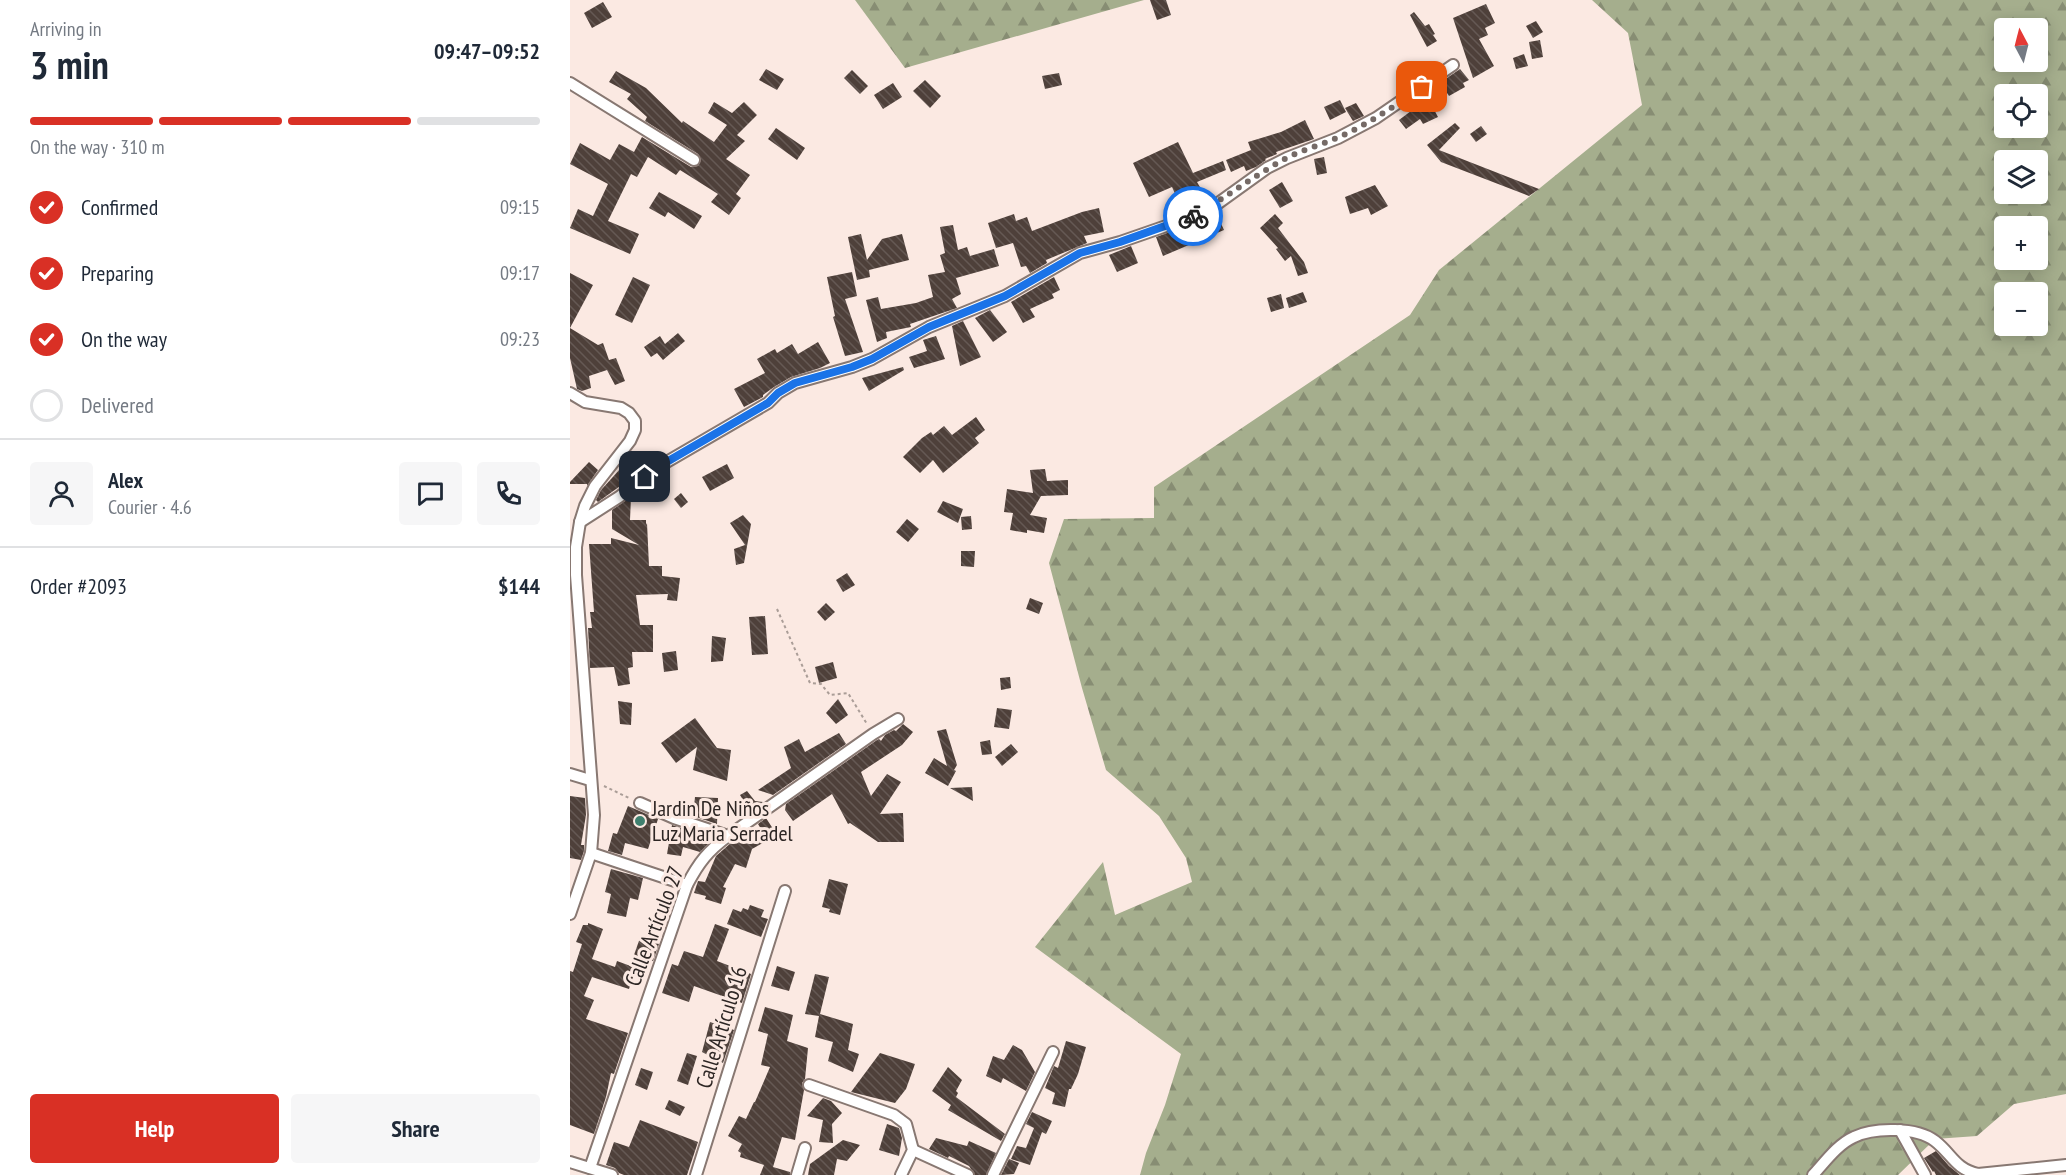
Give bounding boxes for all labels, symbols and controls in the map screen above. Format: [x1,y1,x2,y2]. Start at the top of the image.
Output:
text: Arriving in [30,16,102,42]
north arrow [1994,18,2048,72]
map controls [1994,18,2048,336]
text: 09:47–09:52 [434,37,540,65]
text: 3 min [30,39,109,90]
pin [1396,61,1447,112]
icon: bag [1405,70,1438,103]
button: locate [1994,84,2048,138]
text: On the way · 310 m [30,134,165,160]
button: layers [1994,150,2048,204]
courier [1163,186,1223,246]
icon: check [30,191,63,224]
text: Confirmed [81,193,158,221]
text: 09:15 [500,194,540,220]
icon: bike [1177,200,1210,233]
button: + [1994,216,2048,270]
icon: check [30,257,63,290]
text: Preparing [81,259,154,287]
text: 09:17 [500,260,540,286]
button: − [1994,282,2048,336]
icon: check [30,323,63,356]
text: On the way [81,325,167,353]
text: 09:23 [500,326,540,352]
text: Delivered [81,391,154,419]
pin [619,451,670,502]
icon: home [628,460,661,493]
button: person [30,462,93,525]
button: chat [399,462,462,525]
button: phone [477,462,540,525]
text: Alex [108,466,143,494]
text: Courier · 4.6 [108,494,192,520]
text: Order #2093 [30,572,127,600]
text: $144 [498,572,540,600]
place label: Jardin De Niños Luz Maria Serradel [651,794,793,847]
marker: Jardin De Niños Luz Maria Serradel [633,814,647,828]
street label: Calle Artículo 27 [618,862,690,990]
street label: Calle Artículo 16 [689,963,753,1091]
button: Help [30,1094,279,1163]
button: Share [291,1094,540,1163]

